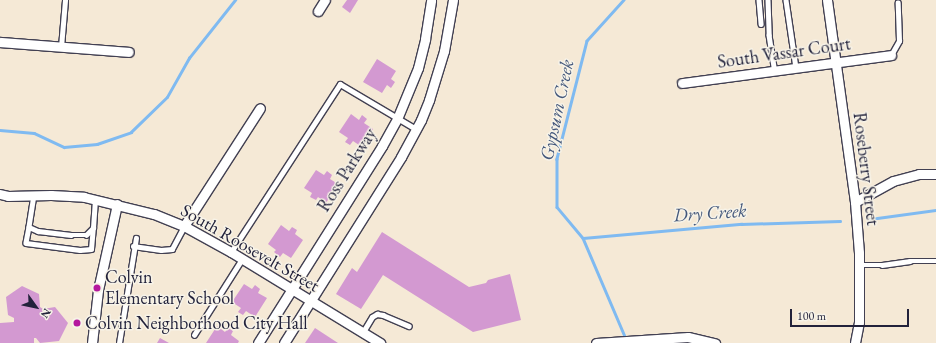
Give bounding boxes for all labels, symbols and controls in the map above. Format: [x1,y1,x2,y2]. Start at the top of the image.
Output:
street label: South Vassar Court [716,33,852,73]
water label: Gypsum Creek [535,57,579,163]
street label: Roseberry Street [848,111,884,227]
street label: Ross Parkway [313,124,381,216]
water label: Dry Creek [673,199,747,227]
street label: South Roosevelt Street [177,200,323,296]
place label: Colvin Elementary School [105,267,234,310]
marker: Colvin Elementary School [92,283,102,293]
north arrow [16,287,56,327]
scale bar [792,301,911,327]
text: N [38,306,54,321]
text: 100 m [797,308,826,324]
place label: Colvin Neighborhood City Hall [85,312,308,334]
marker: Colvin Neighborhood City Hall [72,318,82,328]

